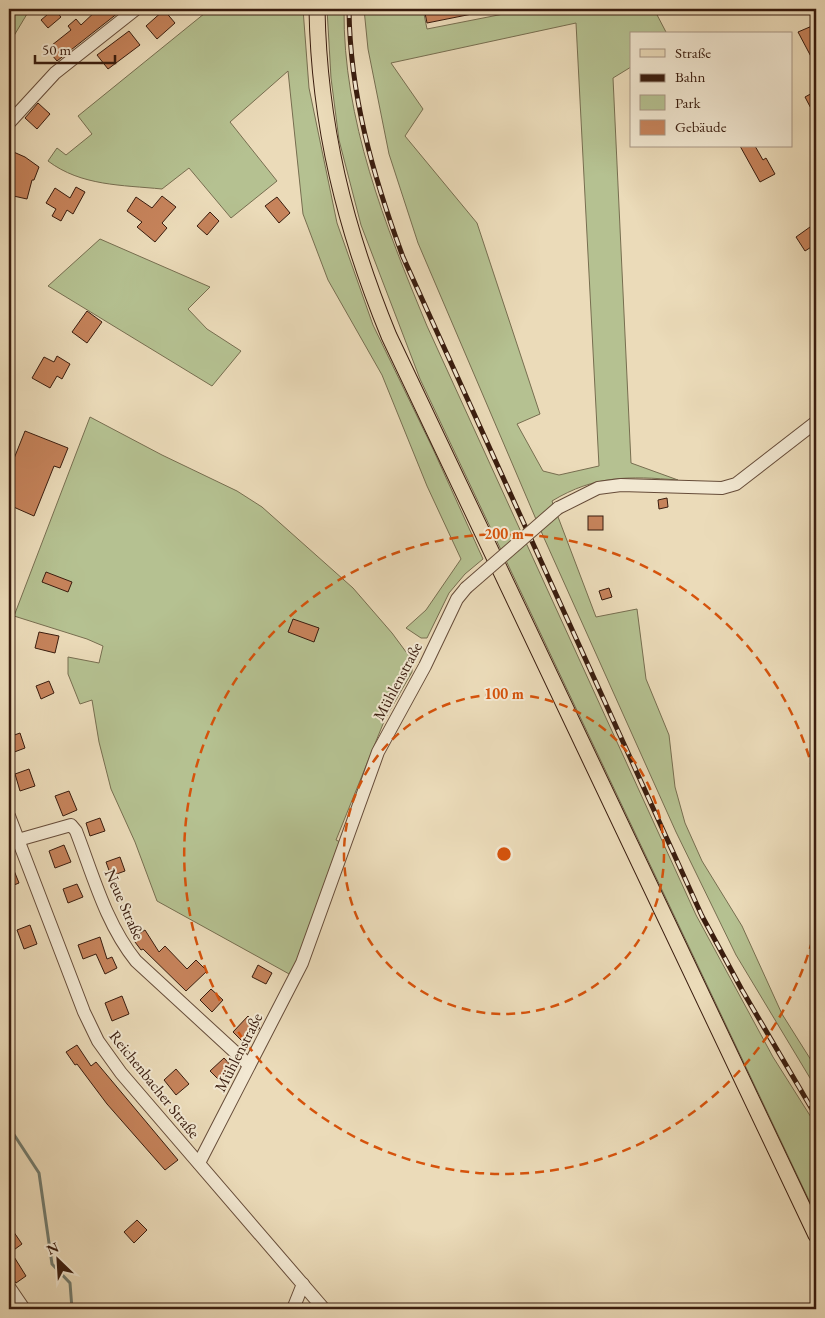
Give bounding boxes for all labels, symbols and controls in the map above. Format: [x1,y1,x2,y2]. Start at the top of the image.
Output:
scale bar [35,32,115,64]
legend [630,32,792,148]
text: 50 m [42,40,71,59]
text: Straße [675,43,711,62]
text: Bahn [675,67,706,86]
text: Park [675,93,702,112]
text: Gebäude [675,117,727,136]
text: 200 m [484,524,524,543]
street label: Mühlenstraße [368,638,427,724]
text: 100 m [484,684,524,703]
centre of rings [495,845,513,863]
street label: Neue Straße [100,866,149,943]
street label: Mühlenstraße [210,1009,267,1095]
street label: Reichenbacher Straße [104,1026,205,1143]
north arrow [32,1236,82,1286]
text: N [44,1237,62,1259]

